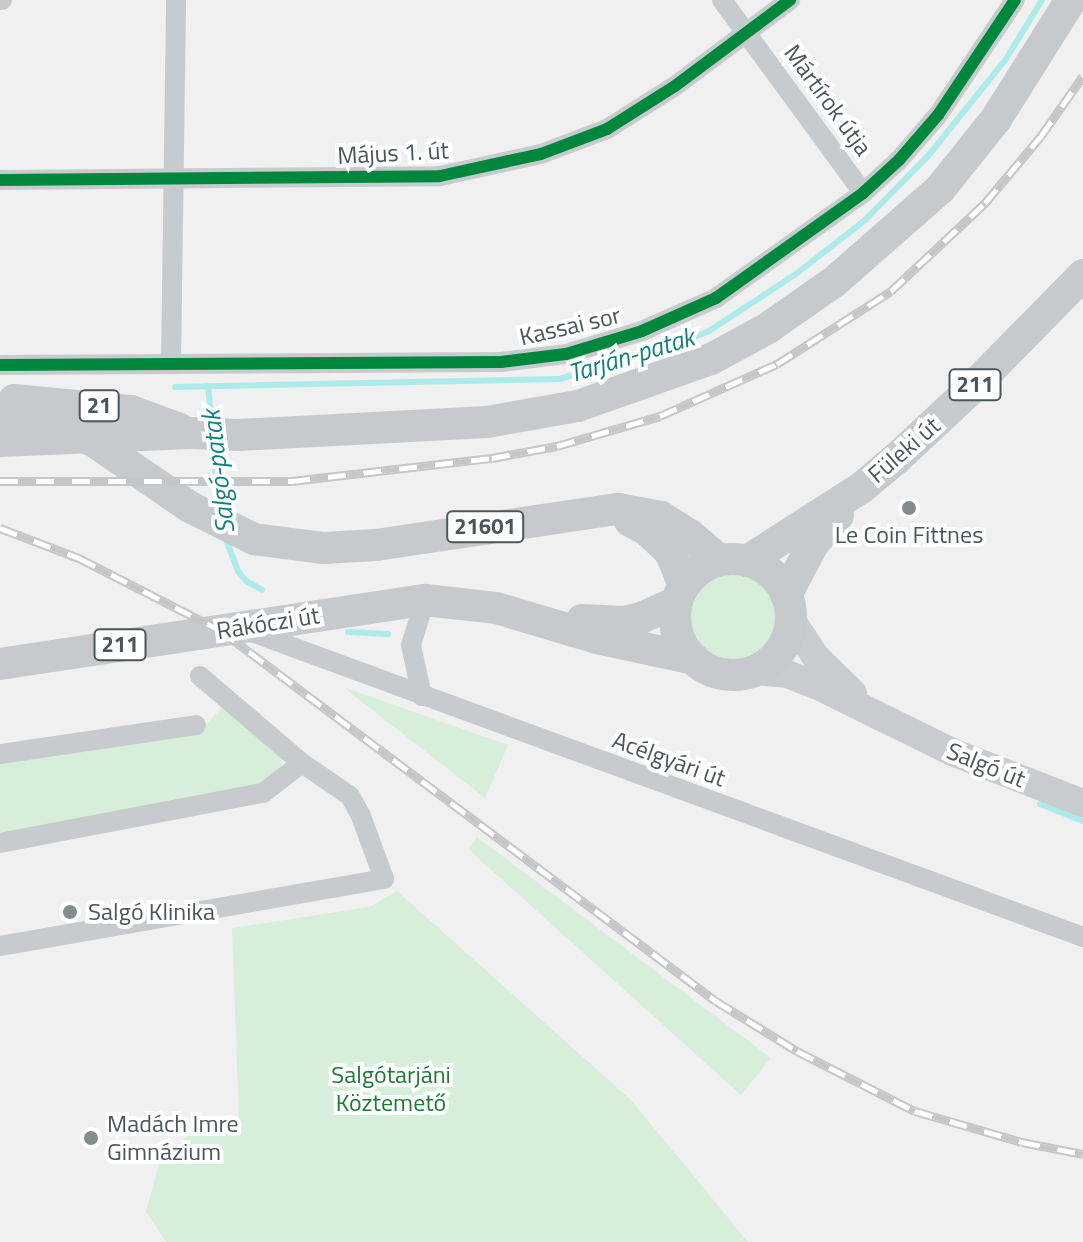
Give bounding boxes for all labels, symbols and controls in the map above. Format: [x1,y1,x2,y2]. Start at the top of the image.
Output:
street label: Mártírok útja [778,39,878,161]
street label: Május 1. út [336,136,450,170]
street label: Kassai sor [517,300,623,352]
water label: Tarján-patak [564,321,698,389]
road number: 211 [947,367,1003,403]
road number: 21 [77,388,121,424]
water label: Salgó-patak [195,408,241,536]
street label: Füleki út [862,411,946,489]
marker: Le Coin Fittnes [900,499,918,517]
road number: 21601 [445,509,525,545]
place label: Le Coin Fittnes [835,521,983,549]
street label: Rákóczi út [215,601,321,645]
road number: 211 [92,627,148,663]
street label: Acélgyári út [609,725,729,793]
street label: Salgó út [943,736,1029,794]
place label: Salgó Klinika [88,898,215,926]
marker: Salgó Klinika [59,901,81,923]
park label: Salgótarjáni Köztemető [331,1061,451,1117]
place label: Madách Imre Gimnázium [107,1110,239,1166]
marker: Madách Imre Gimnázium [82,1129,100,1147]

